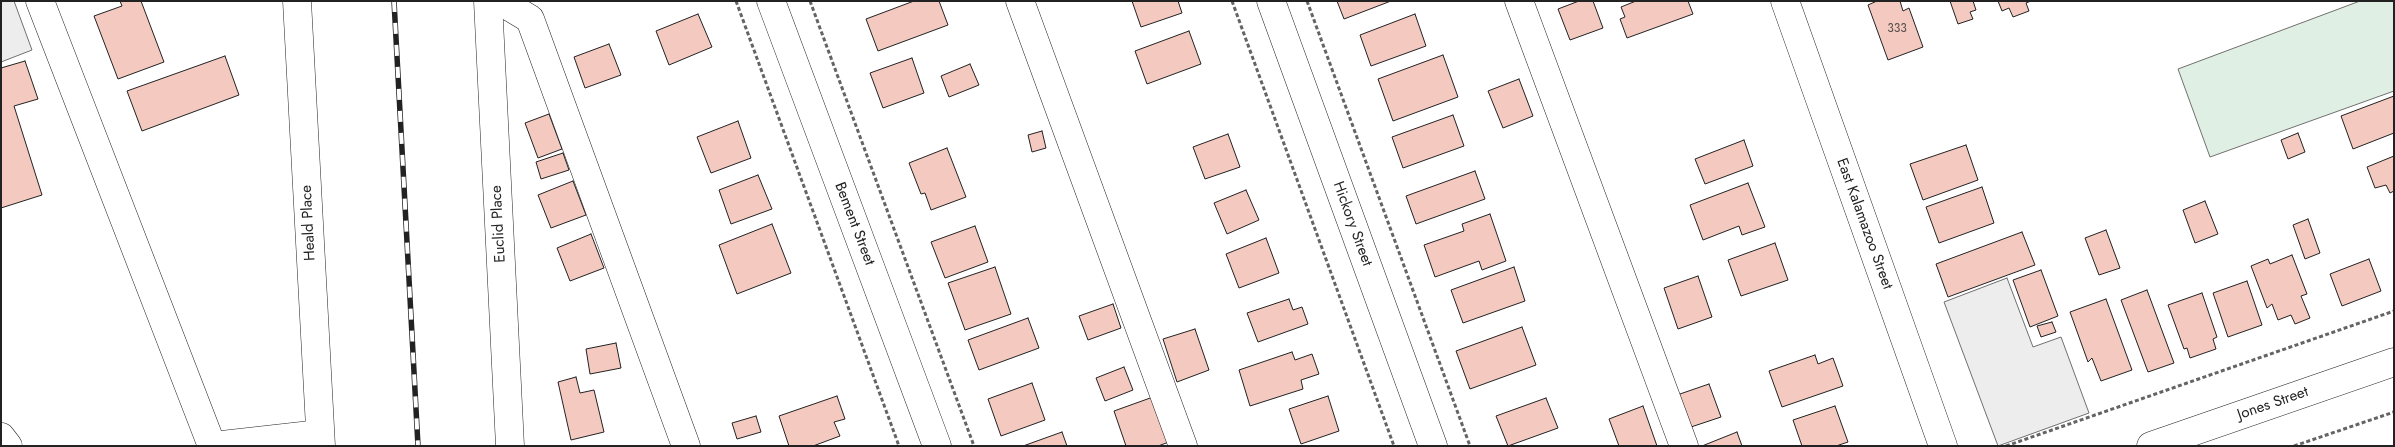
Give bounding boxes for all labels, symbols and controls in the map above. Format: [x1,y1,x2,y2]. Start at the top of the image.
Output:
house number: 333 [1887,22,1907,36]
street label: East Kalamazoo Street [1832,156,1896,292]
street label: Hickory Street [1328,179,1376,269]
street label: Bement Street [830,180,878,268]
street label: Heald Place [298,185,320,261]
street label: Euclid Place [488,185,510,263]
street label: Jones Street [2235,383,2311,425]

